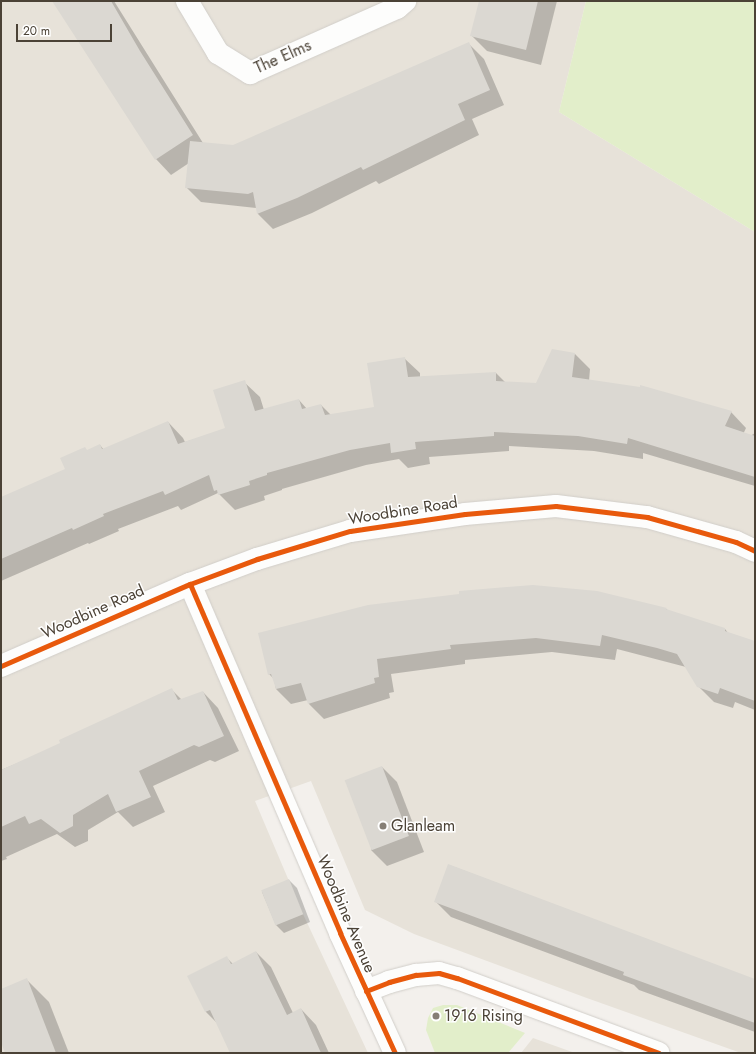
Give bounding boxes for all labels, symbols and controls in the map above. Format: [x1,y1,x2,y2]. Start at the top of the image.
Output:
scale bar [18,16,114,42]
text: 20 m [23,22,50,40]
street label: The Elms [252,36,314,78]
street label: Woodbine Road [347,493,459,529]
street label: Woodbine Road [39,581,147,643]
place label: Glanleam [391,816,455,836]
marker: Glanleam [378,821,388,831]
street label: Woodbine Avenue [313,852,379,976]
place label: 1916 Rising [444,1006,523,1026]
marker: 1916 Rising [431,1011,441,1021]

